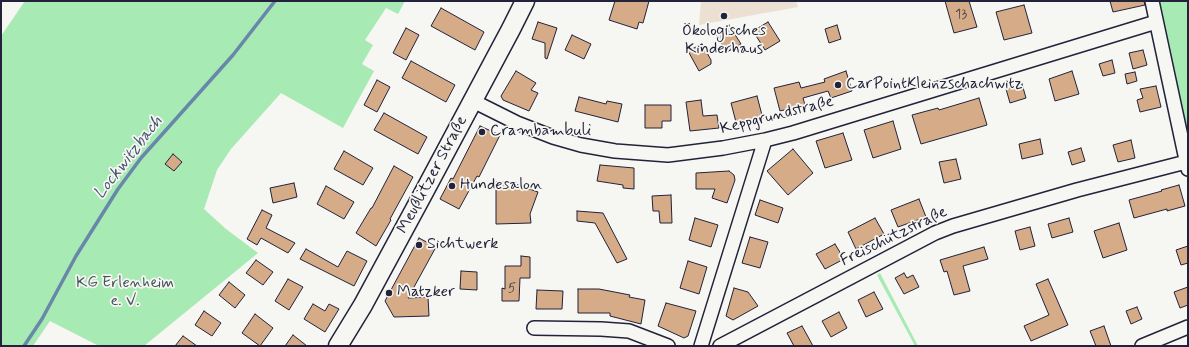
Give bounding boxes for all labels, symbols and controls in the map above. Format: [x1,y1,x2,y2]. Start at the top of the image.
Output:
house number: 13 [955,7,967,23]
marker: Ökologisches Kinderhaus [719,11,729,21]
place label: Ökologisches Kinderhaus [682,22,766,60]
place label: CarPointKleinzschachwitz [846,75,1023,95]
marker: CarPointKleinzschachwitz [833,80,843,90]
street label: Keppgrundstraße [718,93,836,139]
water label: Lockwitzbach [90,112,168,204]
street label: Meußlitzer Straße [394,113,472,237]
place label: Crambambuli [490,122,591,142]
marker: Crambambuli [477,127,487,137]
place label: Hundesalon [460,176,542,196]
marker: Hundesalon [447,181,457,191]
street label: Freischützstraße [837,203,951,271]
place label: Sichtwerk [427,235,498,255]
marker: Sichtwerk [414,240,424,250]
park label: KG Erlenheim e. V. [76,274,174,312]
house number: 5 [508,281,516,297]
place label: Matzker [397,283,455,303]
marker: Matzker [384,288,394,298]

